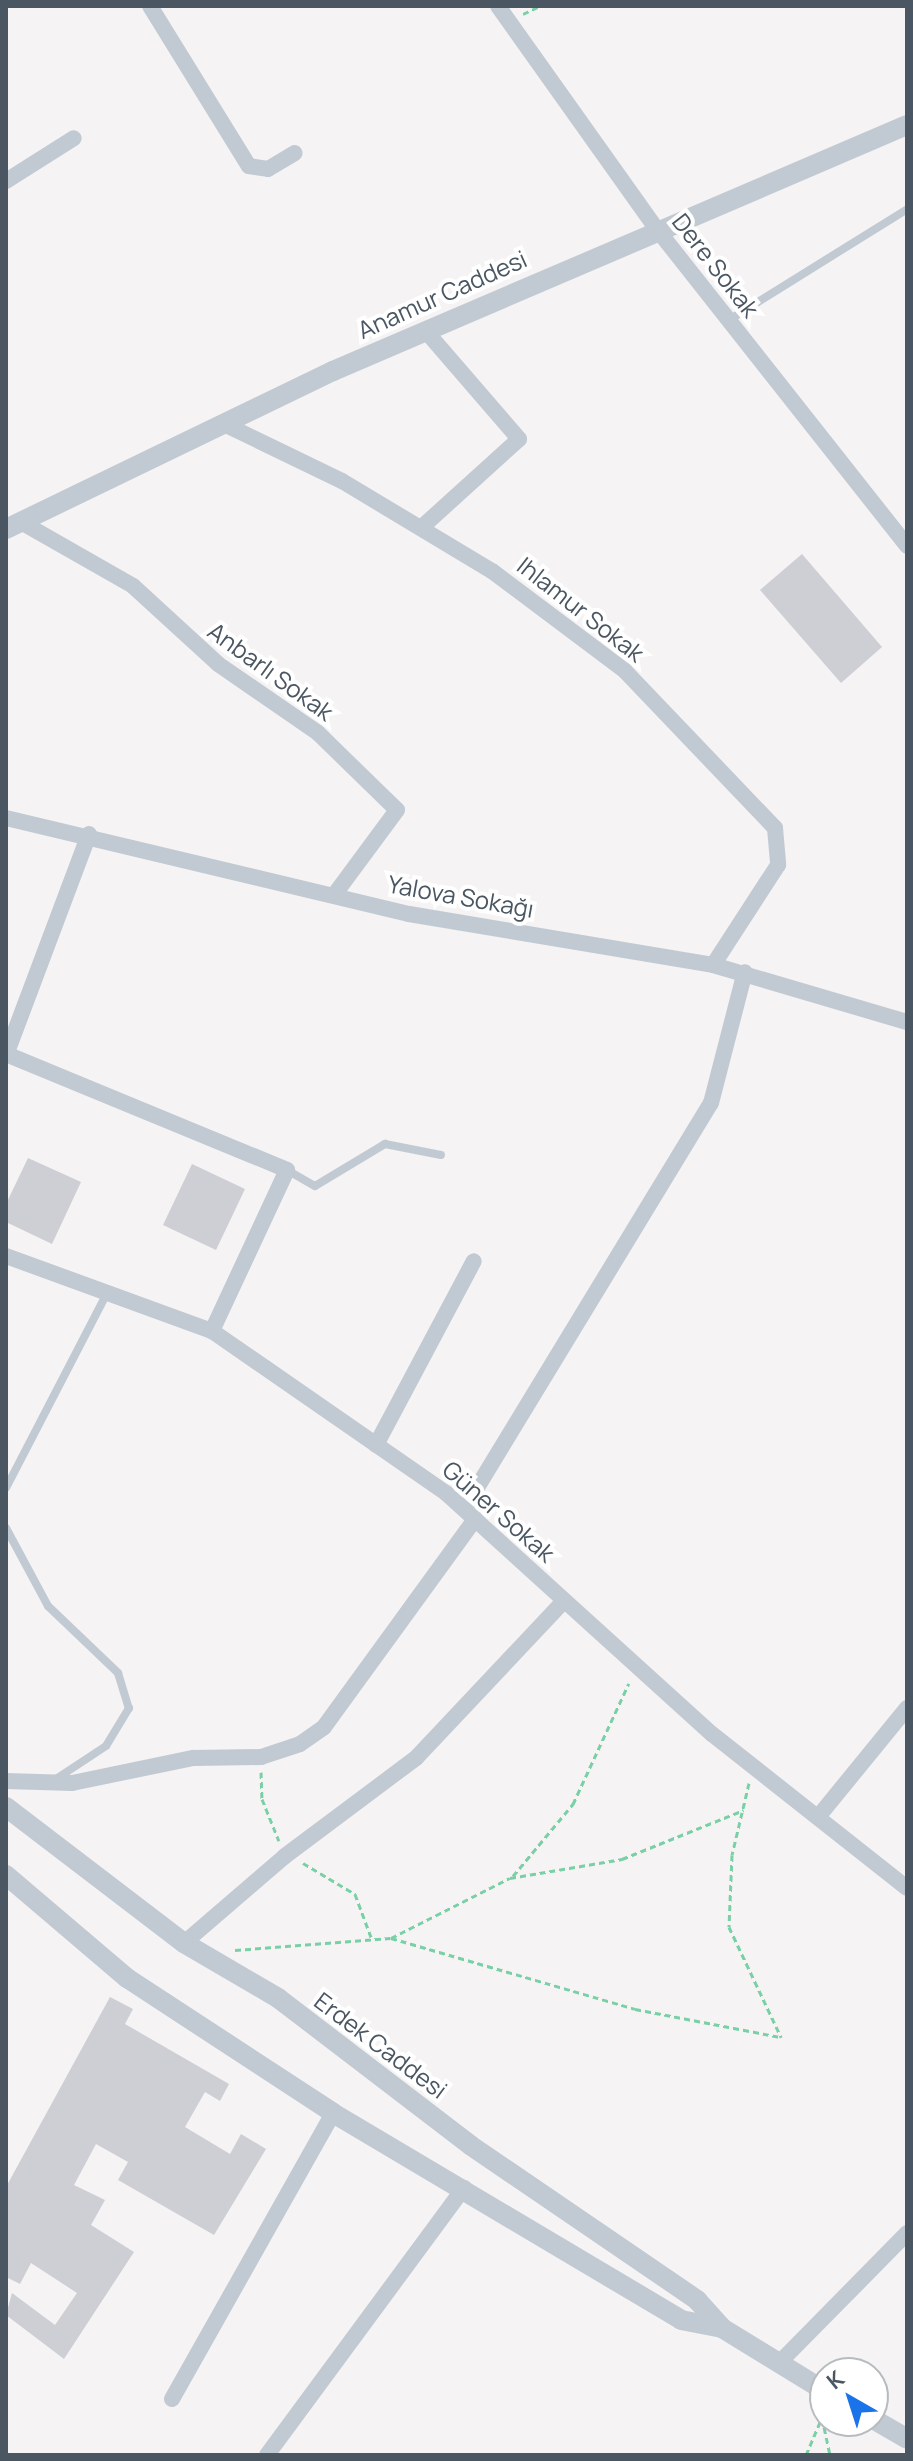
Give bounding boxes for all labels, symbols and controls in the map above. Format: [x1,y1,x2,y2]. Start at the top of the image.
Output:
street label: Dere Sokak [667,207,765,323]
street label: Anamur Caddesi [353,244,531,344]
street label: Ihlamur Sokak [512,551,650,667]
street label: Anbarlı Sokak [203,616,339,726]
street label: Yalova Sokağı [386,869,536,923]
street label: Güner Sokak [437,1455,561,1567]
street label: Erdek Caddesi [309,1986,453,2104]
north arrow [809,2357,889,2437]
text: K [820,2364,850,2396]

